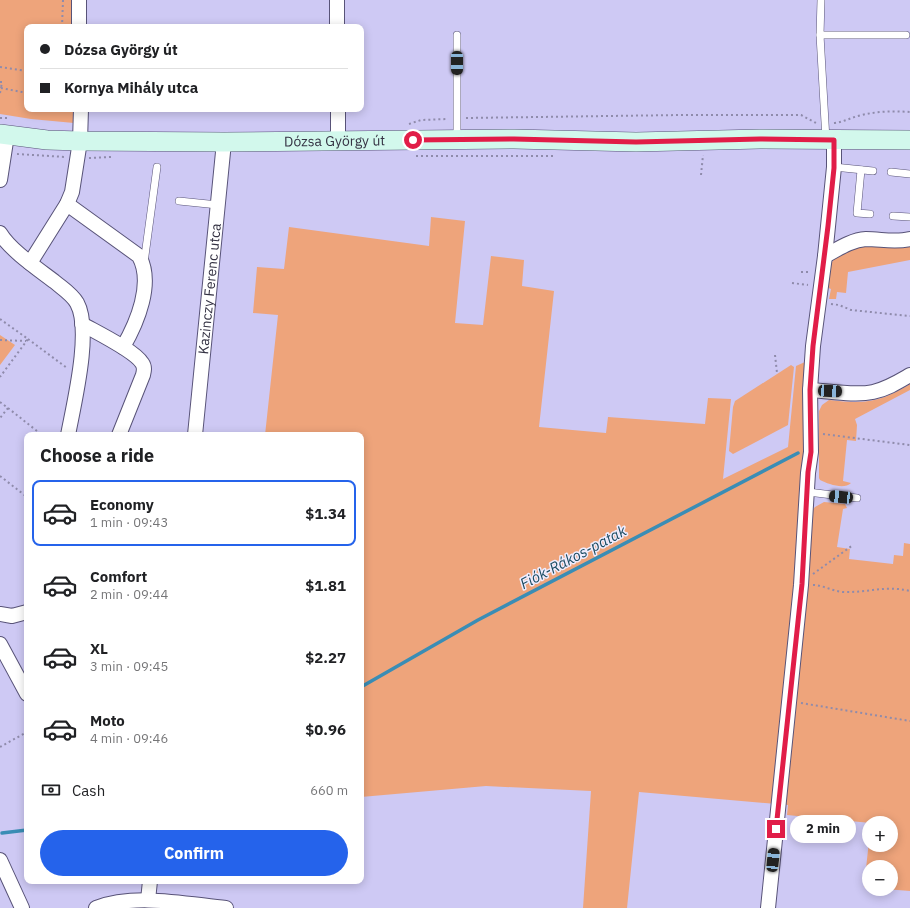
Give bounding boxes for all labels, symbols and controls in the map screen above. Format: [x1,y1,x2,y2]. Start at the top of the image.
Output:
text: Dózsa György út [64,40,178,59]
car [451,51,463,75]
text: Kornya Mihály utca [64,78,198,97]
street label: Dózsa György út [284,131,385,150]
route start [404,131,422,149]
street label: Kazinczy Ferenc utca [194,222,225,355]
car [818,384,842,398]
text: Choose a ride [40,444,154,467]
car [828,490,854,504]
icon: car [42,495,78,531]
text: Economy [90,495,154,514]
text: $1.34 [305,504,346,523]
text: 1 min · 09:43 [90,514,168,531]
water label: Fiók-Rákos-patak [516,521,630,593]
icon: car [42,567,78,603]
text: Comfort [90,567,147,586]
text: $1.81 [305,576,346,595]
text: 2 min · 09:44 [90,586,168,603]
icon: car [42,639,78,675]
text: XL [90,639,108,658]
text: $2.27 [305,648,346,667]
text: 3 min · 09:45 [90,658,168,675]
icon: car [42,711,78,747]
text: Moto [90,711,125,730]
text: $0.96 [305,720,346,739]
text: 4 min · 09:46 [90,730,168,747]
icon: cash [40,779,62,801]
text: Cash [72,781,105,800]
text: 660 m [310,782,348,799]
callout: 2 min [790,815,856,843]
map controls [862,816,898,896]
button: + [862,816,898,852]
route end [767,820,785,838]
text: 2 min [806,820,840,837]
button: Confirm [40,830,348,876]
car [766,847,780,873]
button: − [862,860,898,896]

